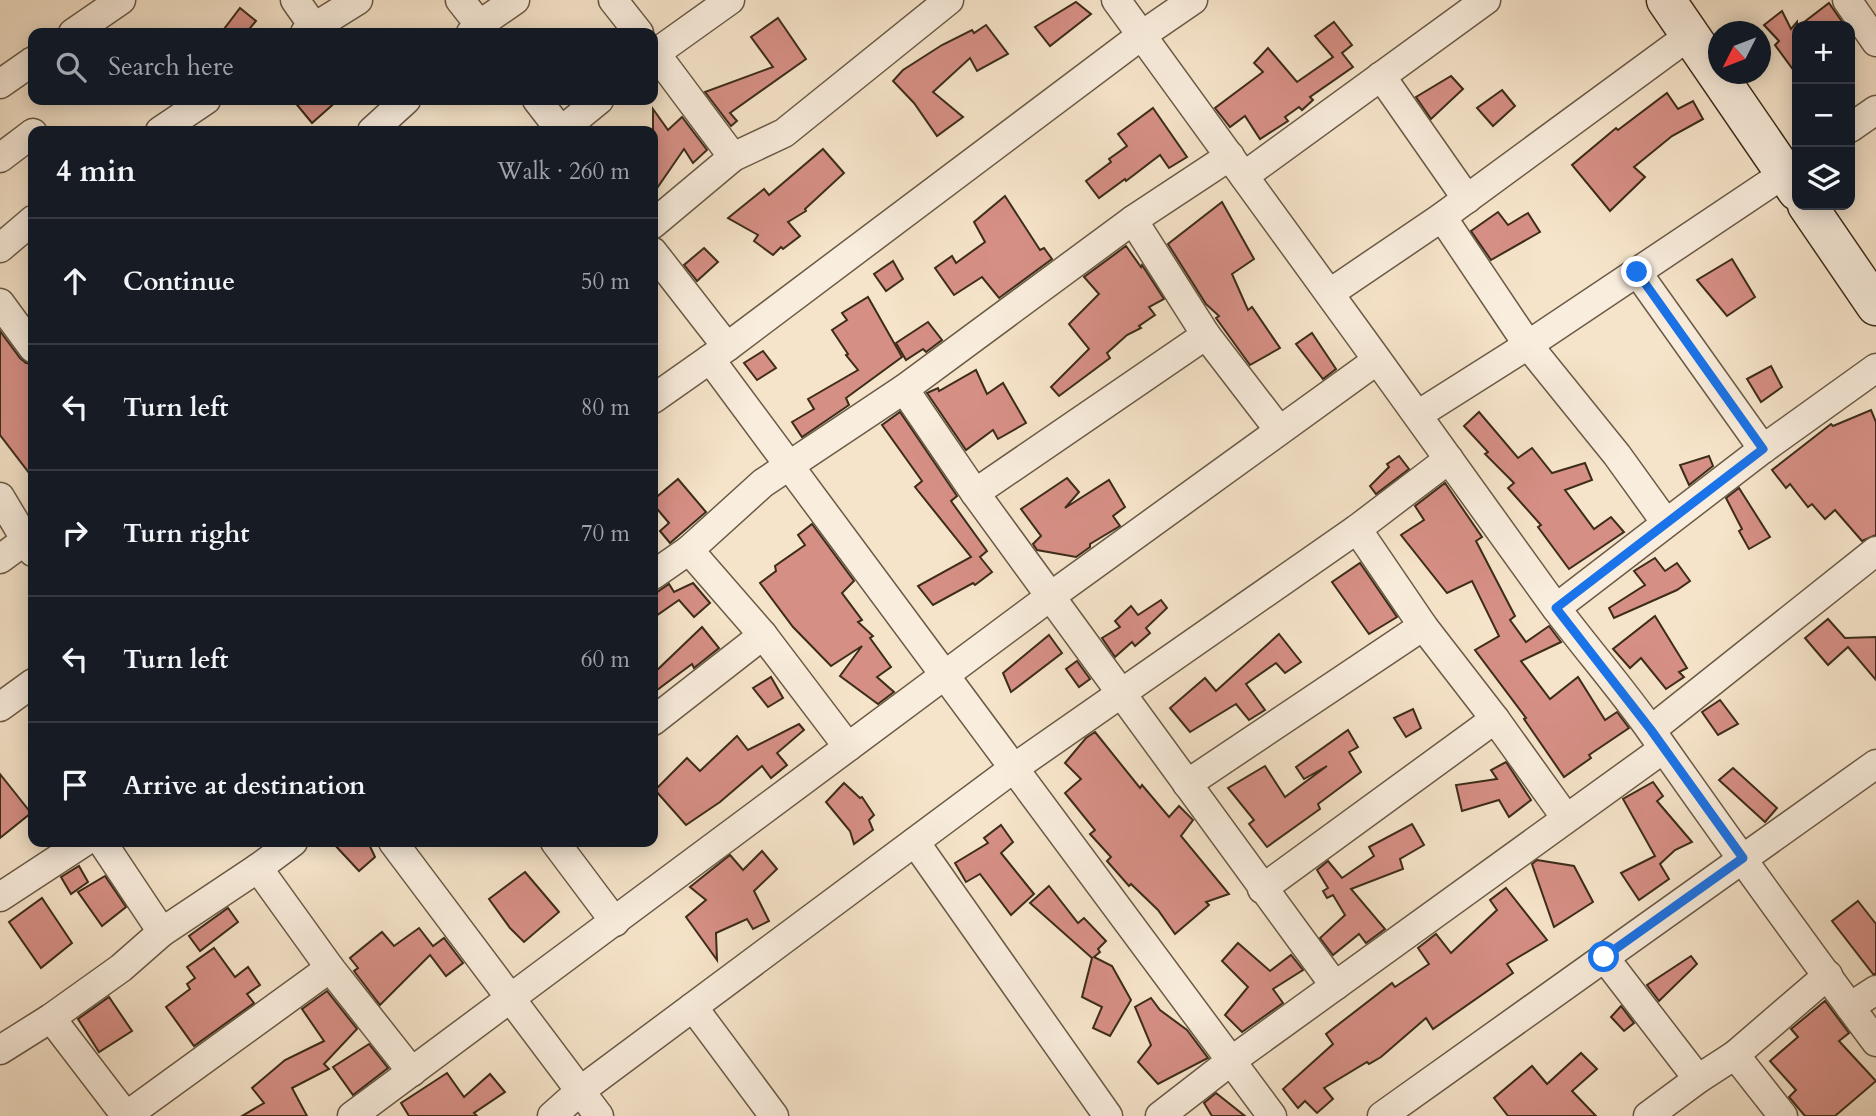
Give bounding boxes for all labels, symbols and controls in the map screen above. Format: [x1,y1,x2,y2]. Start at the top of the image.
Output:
north arrow [1708,21,1771,84]
map controls [1792,21,1855,210]
button: + [1792,21,1855,84]
search box [28,28,658,105]
icon: search [52,48,90,86]
text: Search here [108,49,234,84]
button: − [1792,84,1855,147]
button: layers [1792,147,1855,210]
text: 4 min [56,151,136,192]
text: Walk · 260 m [497,156,630,187]
route end [1621,256,1652,287]
icon: ahead [56,262,94,300]
text: Continue [123,264,235,299]
text: 50 m [581,266,630,297]
icon: left [56,388,94,426]
text: Turn left [123,390,228,425]
text: 80 m [581,392,630,423]
icon: right [56,514,94,552]
text: Turn right [123,516,250,551]
text: 70 m [581,518,630,549]
icon: left [56,640,94,678]
text: Turn left [123,642,228,677]
text: 60 m [581,644,630,675]
icon: arrive [56,766,94,804]
text: Arrive at destination [123,768,366,803]
route start [1588,941,1619,972]

